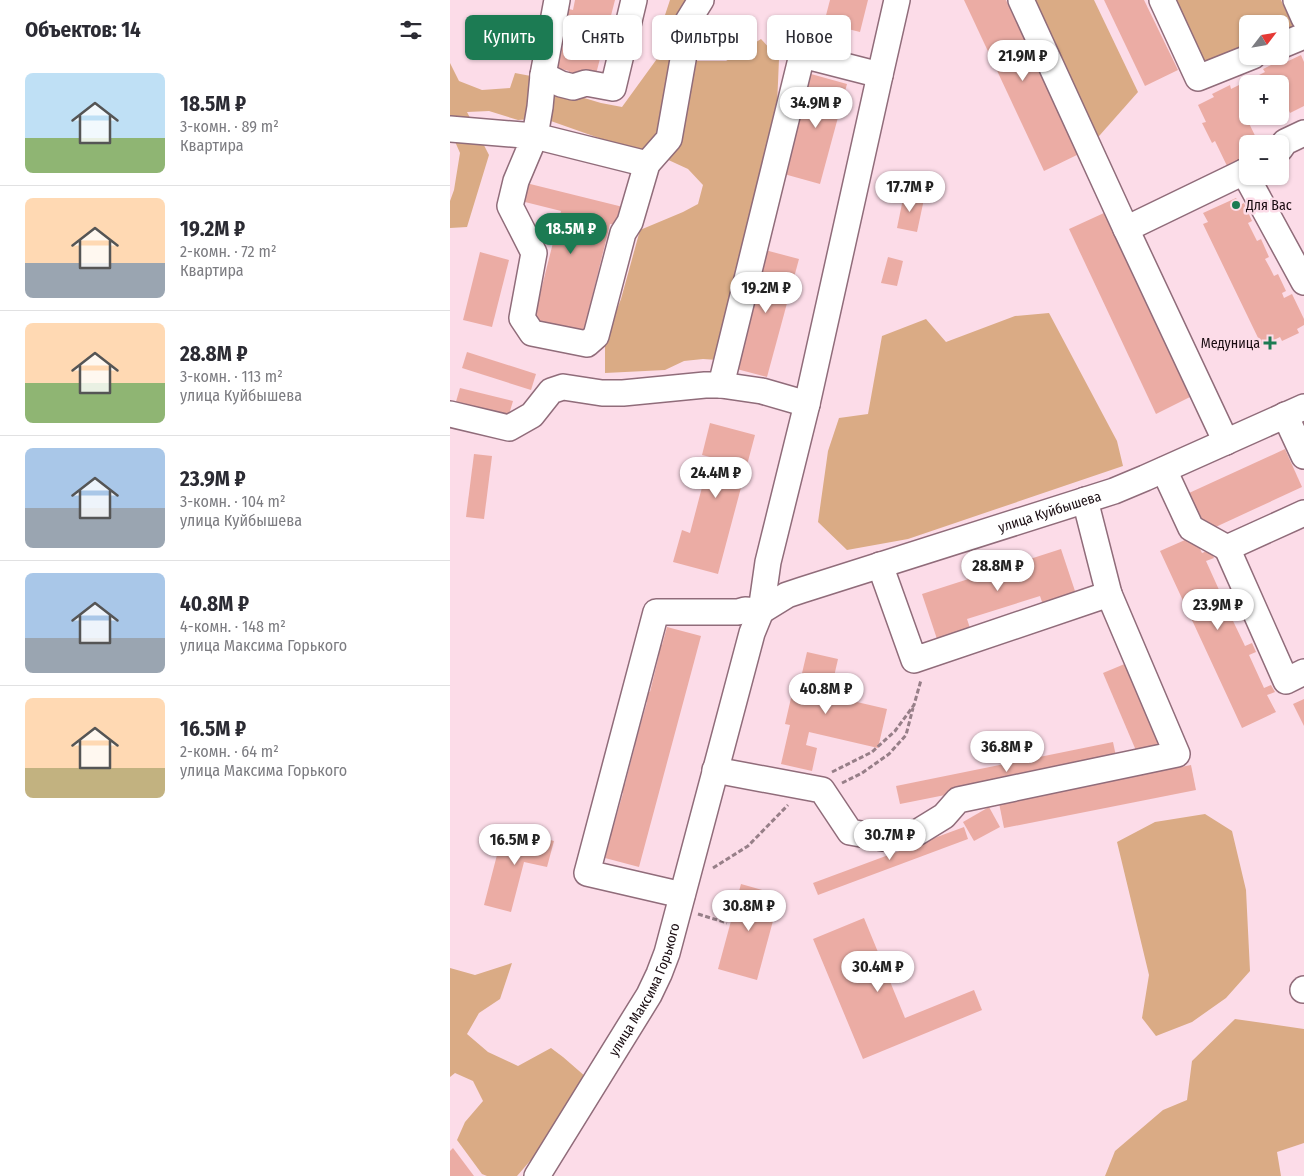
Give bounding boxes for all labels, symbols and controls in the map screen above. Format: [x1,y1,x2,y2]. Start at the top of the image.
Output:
chip: Купить [465,15,553,60]
chip: Снять [563,15,642,60]
chip: Фильтры [652,15,757,60]
chip: Новое [767,15,851,60]
north arrow [1239,15,1289,65]
map controls [1239,15,1289,185]
icon: filters [397,16,425,44]
text: Объектов: 14 [25,17,141,43]
pin: 21.9M ₽ [977,39,1069,82]
text: 21.9M ₽ [999,46,1048,65]
button: + [1239,75,1289,125]
pin: 34.9M ₽ [770,86,862,129]
text: 18.5M ₽ [180,91,246,117]
icon: home [65,93,125,153]
text: 34.9M ₽ [791,93,841,112]
text: 3-комн. · 89 m² [180,117,279,136]
button: − [1239,135,1289,185]
text: Квартира [180,136,244,155]
pin: 17.7M ₽ [864,170,956,213]
text: 17.7M ₽ [886,177,934,196]
place label: Для Вас [1245,197,1292,214]
marker: Для Вас [1230,199,1242,211]
pin: 18.5M ₽ [525,212,617,255]
text: 19.2M ₽ [180,216,245,242]
icon: home [65,218,125,278]
text: 18.5M ₽ [546,219,596,238]
text: 2-комн. · 72 m² [180,242,276,261]
text: Квартира [180,261,244,280]
pin: 19.2M ₽ [720,272,812,314]
text: 19.2M ₽ [741,278,791,297]
place label: Медуница [1201,335,1260,352]
marker: Медуница [1264,337,1276,349]
text: 28.8M ₽ [180,341,248,367]
icon: home [65,343,125,403]
text: 3-комн. · 113 m² [180,367,283,386]
text: улица Куйбышева [180,386,302,405]
pin: 24.4M ₽ [670,456,762,499]
text: 24.4M ₽ [691,463,741,482]
text: 23.9M ₽ [180,466,246,492]
icon: home [65,468,125,528]
street label: улица Куйбышева [996,487,1103,536]
text: 3-комн. · 104 m² [180,492,286,511]
text: улица Куйбышева [180,511,302,530]
pin: 28.8M ₽ [952,550,1044,592]
text: 28.8M ₽ [972,556,1024,575]
pin: 23.9M ₽ [1172,588,1264,631]
text: 40.8M ₽ [180,591,249,617]
icon: home [65,593,125,653]
text: 23.9M ₽ [1193,595,1243,614]
text: 4-комн. · 148 m² [180,617,286,636]
text: улица Максима Горького [180,636,347,655]
pin: 40.8M ₽ [780,672,872,715]
text: 40.8M ₽ [800,679,852,698]
text: 16.5M ₽ [180,716,246,742]
icon: home [65,718,125,778]
pin: 36.8M ₽ [961,730,1053,773]
text: 36.8M ₽ [981,737,1033,756]
text: 2-комн. · 64 m² [180,742,279,761]
text: улица Максима Горького [180,761,347,780]
pin: 30.7M ₽ [844,818,936,861]
pin: 16.5M ₽ [469,824,561,866]
text: 30.7M ₽ [865,825,915,844]
text: 16.5M ₽ [490,830,540,849]
pin: 30.8M ₽ [703,890,795,932]
text: 30.8M ₽ [723,896,775,915]
street label: улица Максима Горького [605,921,683,1059]
pin: 30.4M ₽ [832,950,924,993]
text: 30.4M ₽ [852,957,904,976]

